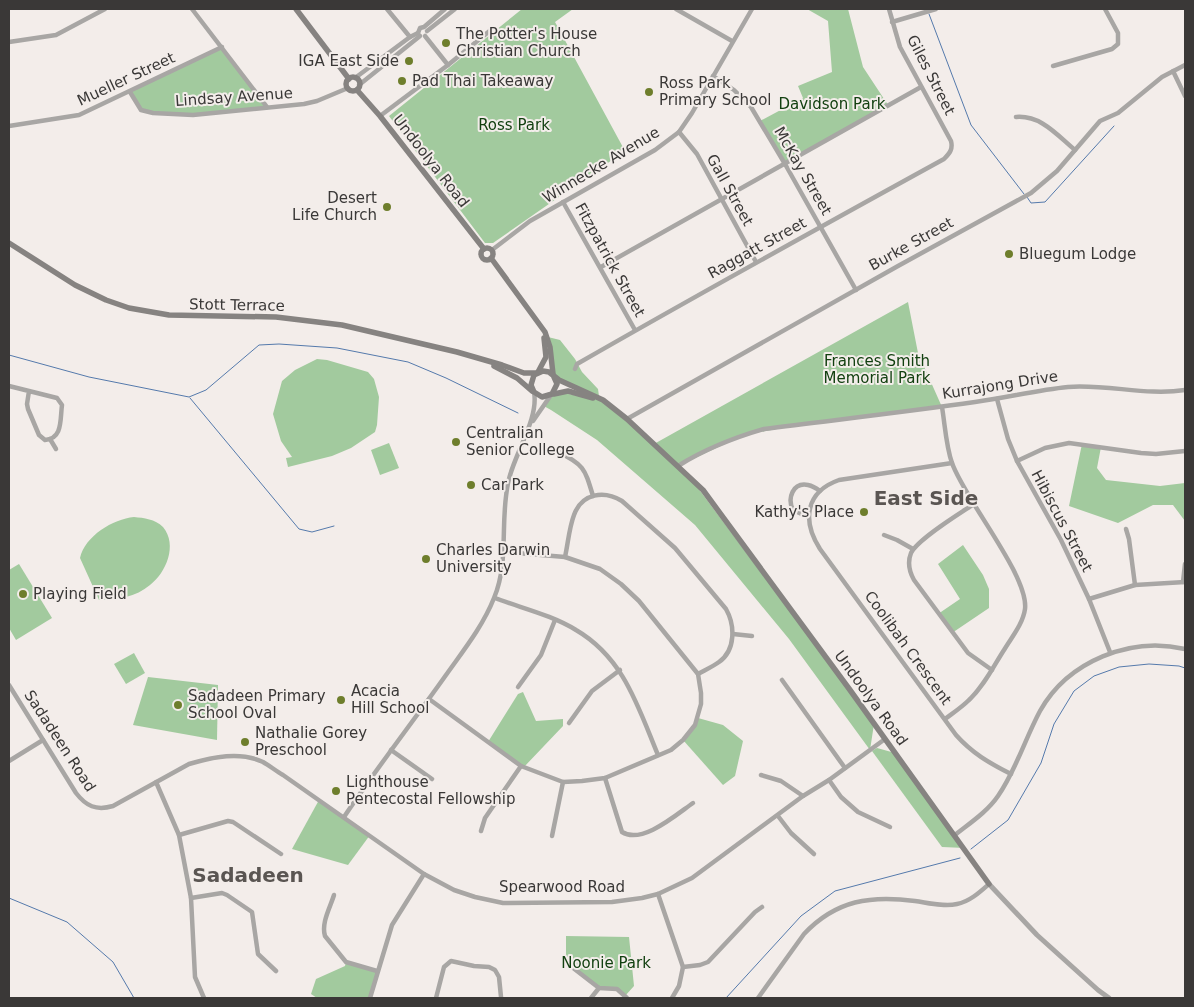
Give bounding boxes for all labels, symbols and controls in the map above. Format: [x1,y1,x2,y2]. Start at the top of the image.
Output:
place label: The Potter's House Christian Church [455,25,597,60]
street label: Giles Street [903,32,959,118]
marker: The Potter's House Christian Church [440,37,452,49]
street label: Mueller Street [74,48,178,110]
place label: IGA East Side [298,52,399,70]
marker: IGA East Side [403,55,415,67]
place label: Pad Thai Takeaway [412,72,554,90]
place label: Ross Park Primary School [659,74,772,109]
marker: Pad Thai Takeaway [396,75,408,87]
street label: Lindsay Avenue [175,84,293,110]
marker: Ross Park Primary School [643,86,655,98]
park label: Davidson Park [779,95,886,113]
street label: Undoolya Road [389,111,473,211]
park label: Ross Park [478,116,550,134]
street label: Winnecke Avenue [539,123,663,207]
street label: McKay Street [770,124,836,219]
street label: Gall Street [703,151,757,229]
place label: Desert Life Church [292,189,377,224]
street label: Fitzpatrick Street [571,200,649,320]
marker: Desert Life Church [381,201,393,213]
street label: Raggatt Street [705,213,809,282]
street label: Burke Street [866,213,956,275]
place label: Bluegum Lodge [1019,245,1136,263]
marker: Bluegum Lodge [1003,248,1015,260]
street label: Stott Terrace [189,295,285,315]
park label: Frances Smith Memorial Park [824,352,931,387]
street label: Kurrajong Drive [941,367,1059,403]
place label: Centralian Senior College [466,424,575,459]
marker: Centralian Senior College [450,436,462,448]
street label: Hibiscus Street [1028,467,1096,575]
place label: Car Park [481,476,544,494]
marker: Car Park [465,479,477,491]
district label: East Side [874,486,978,510]
place label: Kathy's Place [754,503,854,521]
marker: Kathy's Place [858,506,870,518]
place label: Charles Darwin University [436,541,550,576]
marker: Charles Darwin University [420,553,432,565]
place label: Playing Field [33,585,127,603]
marker: Playing Field [17,588,29,600]
street label: Coolibah Crescent [861,588,955,709]
street label: Undoolya Road [831,647,911,749]
place label: Acacia Hill School [351,682,429,717]
street label: Sadadeen Road [21,687,99,795]
place label: Sadadeen Primary School Oval [188,687,326,722]
marker: Acacia Hill School [335,694,347,706]
marker: Sadadeen Primary School Oval [172,699,184,711]
place label: Nathalie Gorey Preschool [255,724,367,759]
marker: Nathalie Gorey Preschool [239,736,251,748]
place label: Lighthouse Pentecostal Fellowship [346,773,515,808]
marker: Lighthouse Pentecostal Fellowship [330,785,342,797]
district label: Sadadeen [192,863,304,887]
street label: Spearwood Road [499,878,625,896]
park label: Noonie Park [561,954,651,972]

